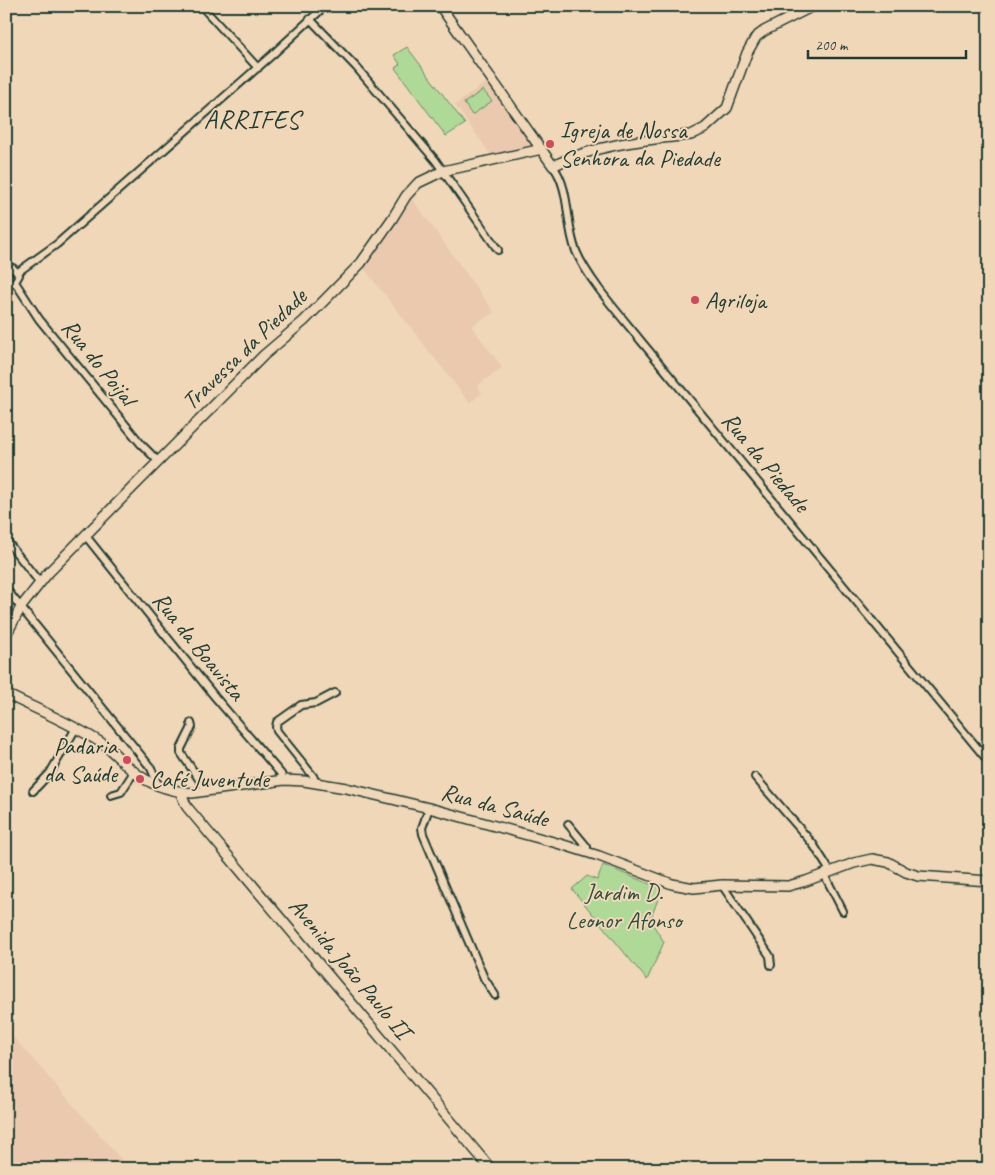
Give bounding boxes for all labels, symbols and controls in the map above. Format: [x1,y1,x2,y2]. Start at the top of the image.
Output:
scale bar [808,28,965,60]
text: 200 m [815,36,849,55]
district label: ARRIFES [204,103,305,136]
place label: Igreja de Nossa Senhora da Piedade [560,115,722,173]
marker: Igreja de Nossa Senhora da Piedade [544,138,556,150]
street label: Travessa da Piedade [175,280,314,416]
place label: Agriloja [705,285,768,315]
marker: Agriloja [689,294,701,306]
street label: Rua do Poijal [55,313,145,414]
street label: Rua da Piedade [715,406,818,520]
street label: Rua da Boavista [146,586,253,708]
place label: Padaria da Saúde [44,731,119,789]
marker: Padaria da Saúde [121,754,133,766]
place label: Café Juventude [150,764,271,794]
marker: Café Juventude [134,773,146,785]
street label: Rua da Saúde [438,776,554,834]
park label: Jardim D. Leonor Afonso [566,877,684,935]
street label: Avenida João Paulo II [282,891,421,1049]

